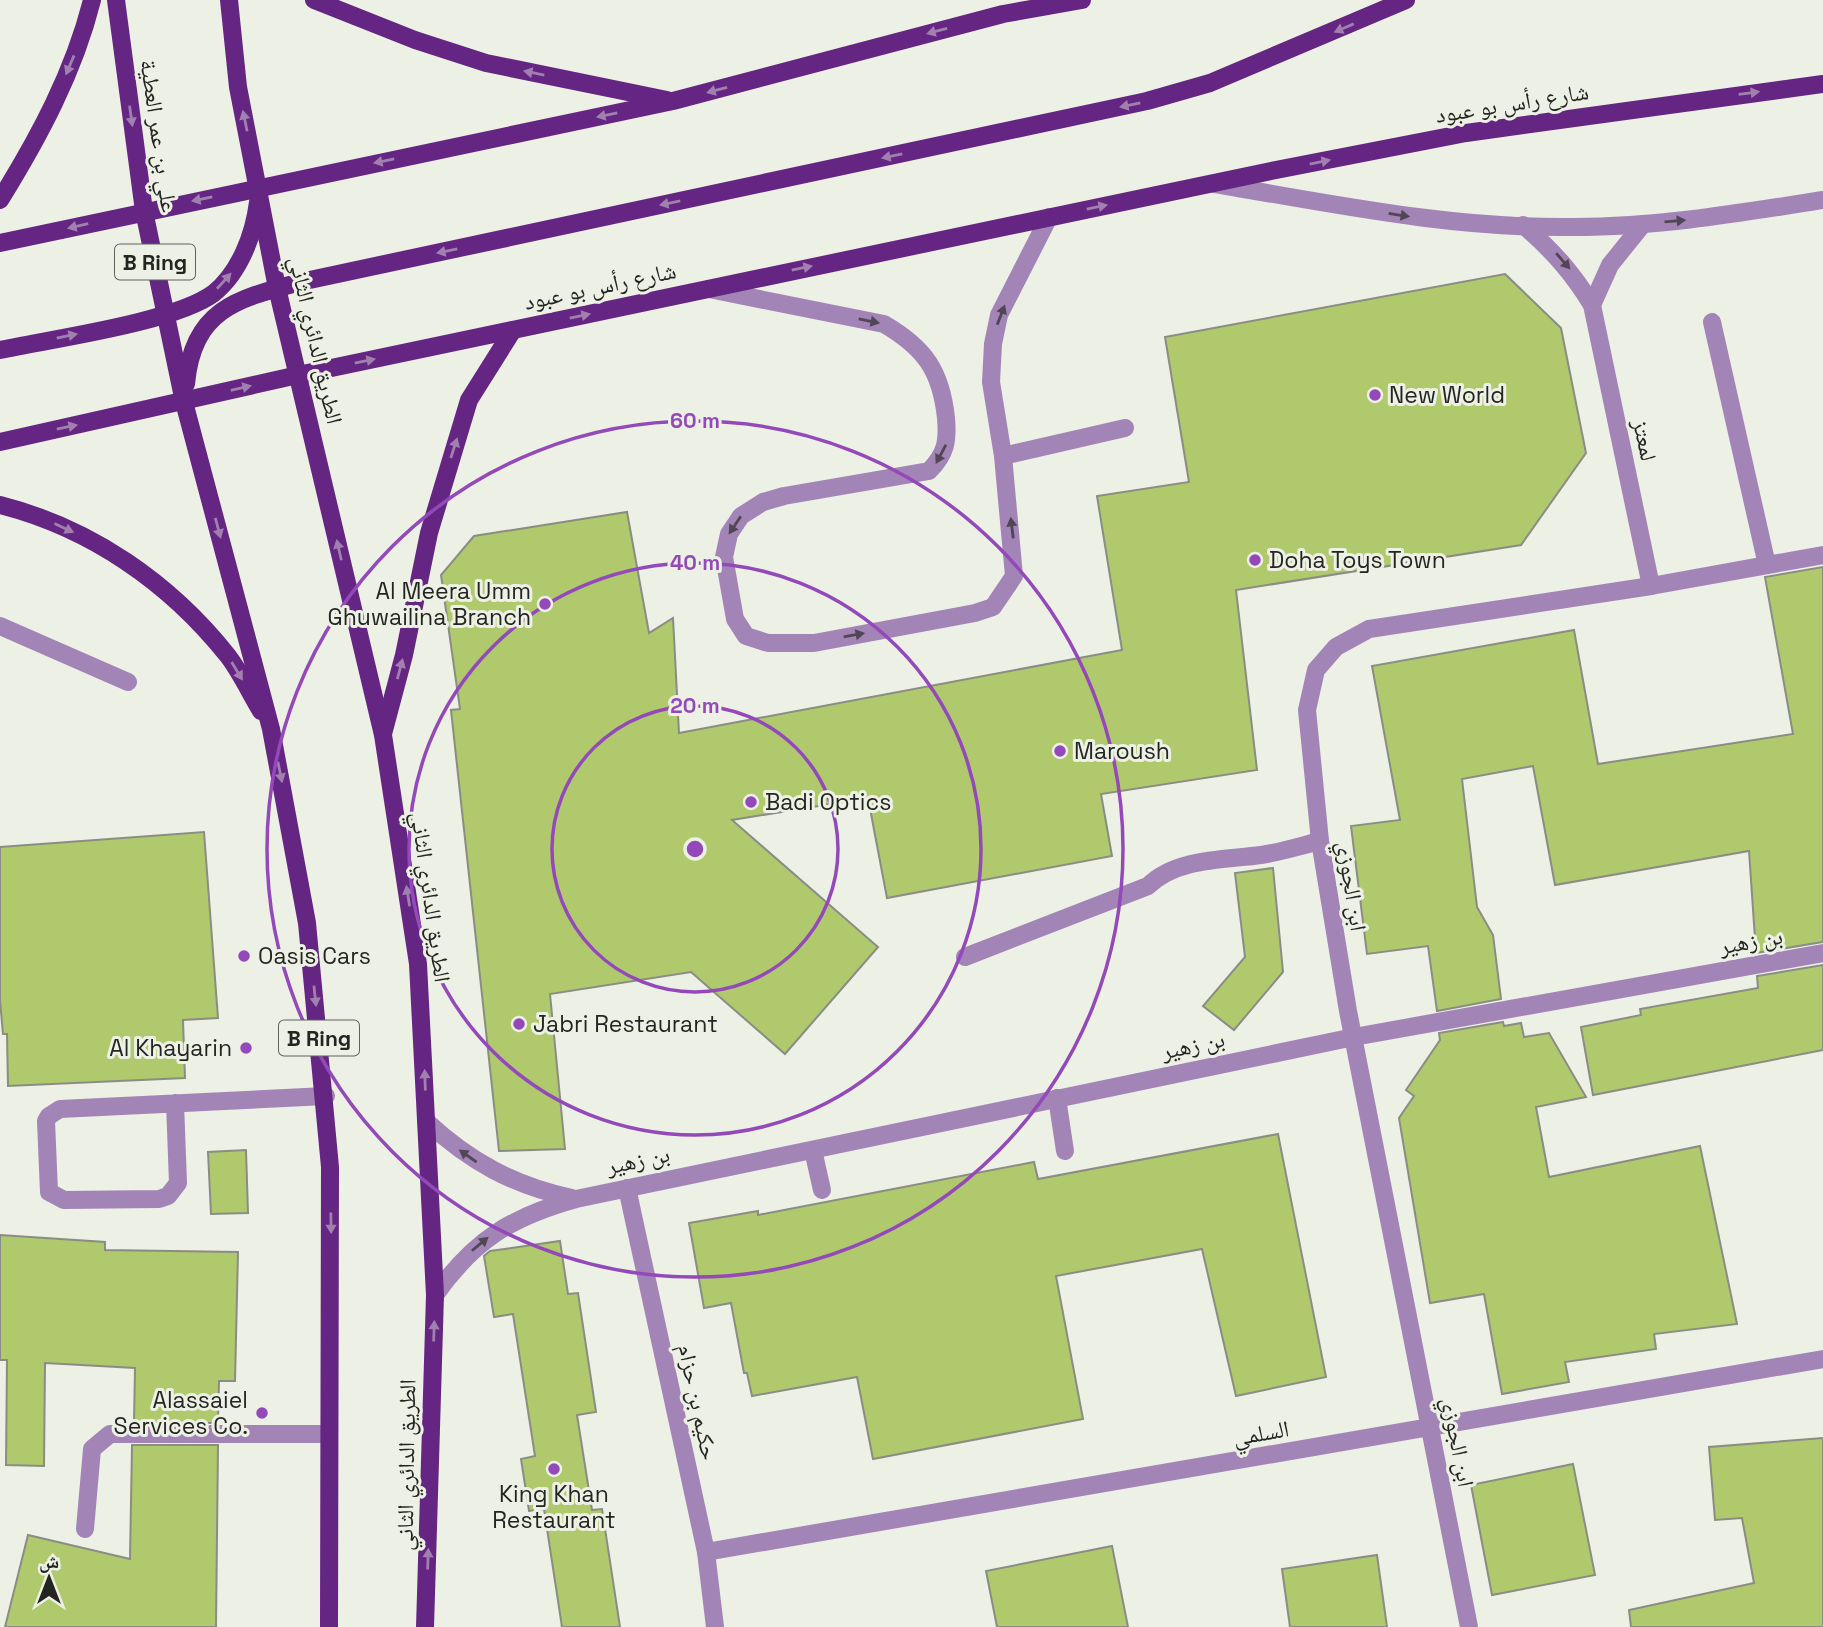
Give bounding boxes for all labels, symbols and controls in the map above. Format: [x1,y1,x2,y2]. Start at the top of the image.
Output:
one-way arrow [1333,23,1354,34]
one-way arrow [926,27,947,37]
one-way arrow [65,54,76,75]
street label: علي بن عمر العطية [130,58,185,215]
one-way arrow [523,67,545,78]
street label: شارع رأس بو عبود [1433,76,1591,130]
one-way arrow [706,85,727,95]
one-way arrow [1738,88,1760,99]
one-way arrow [1119,99,1141,110]
one-way arrow [125,105,136,127]
one-way arrow [596,109,618,120]
one-way arrow [240,110,251,132]
one-way arrow [881,150,903,161]
one-way arrow [373,156,395,167]
one-way arrow [1309,156,1331,167]
one-way arrow [191,194,213,205]
one-way arrow [659,198,681,209]
one-way arrow [1086,202,1108,213]
one-way arrow [1388,210,1410,221]
one-way arrow [1664,216,1686,227]
one-way arrow [67,220,89,231]
road number: B Ring [115,244,195,280]
one-way arrow [436,246,458,257]
one-way arrow [1555,252,1570,269]
street label: الطريق الدائري الثاني [278,253,350,428]
street label: شارع رأس بو عبود [521,255,679,317]
one-way arrow [791,263,813,274]
one-way arrow [216,272,232,290]
one-way arrow [996,304,1007,325]
one-way arrow [569,310,591,321]
one-way arrow [858,316,880,327]
one-way arrow [56,330,78,341]
one-way arrow [354,355,376,366]
place label: New World [1389,380,1505,410]
one-way arrow [230,382,252,393]
marker: New World [1367,387,1383,403]
text: 60 m [670,407,720,434]
street label: لمعتز [1626,416,1664,463]
one-way arrow [56,422,78,433]
one-way arrow [449,438,459,459]
one-way arrow [935,445,947,464]
one-way arrow [728,516,742,534]
one-way arrow [213,517,224,539]
one-way arrow [1006,517,1017,539]
one-way arrow [54,522,74,534]
one-way arrow [333,539,344,561]
place label: Doha Toys Town [1269,545,1446,575]
text: 40 m [670,549,720,576]
marker: Doha Toys Town [1247,552,1263,568]
place label: Al Meera Umm Ghuwailina Branch [328,576,531,632]
marker: Al Meera Umm Ghuwailina Branch [537,596,553,612]
one-way arrow [844,630,866,641]
one-way arrow [395,658,406,680]
one-way arrow [231,661,243,680]
text: 20 m [670,692,720,719]
place label: Maroush [1074,736,1170,766]
marker: Maroush [1052,743,1068,759]
one-way arrow [275,761,286,783]
place label: Badi Optics [765,787,891,817]
marker: Badi Optics [743,794,759,810]
street label: الطريق الدائري الثاني [400,810,458,985]
centre of rings [683,837,707,861]
street label: ابن الجوزي [1326,839,1374,934]
one-way arrow [402,885,413,907]
street label: بن زهير [1716,921,1785,961]
place label: Oasis Cars [258,941,371,971]
marker: Oasis Cars [236,948,252,964]
one-way arrow [310,986,321,1008]
place label: Jabri Restaurant [533,1009,718,1039]
marker: Jabri Restaurant [511,1016,527,1032]
road number: B Ring [279,1020,359,1056]
street label: بن زهير [1158,1024,1227,1067]
place label: Al Khayarin [109,1033,232,1063]
marker: Al Khayarin [238,1040,254,1056]
one-way arrow [419,1069,430,1091]
street label: بن زهير [603,1139,672,1182]
one-way arrow [459,1149,477,1163]
one-way arrow [325,1212,337,1234]
one-way arrow [471,1236,489,1252]
one-way arrow [429,1320,440,1342]
street label: حكيم بن حزام [670,1341,725,1463]
street label: الطريق الدائري الثاني [390,1379,426,1551]
place label: Alassaiel Services Co. [114,1385,248,1441]
street label: ابن الجوزي [1431,1395,1481,1490]
marker: Alassaiel Services Co. [254,1405,270,1421]
street label: السلمي [1231,1413,1292,1456]
marker: King Khan Restaurant [546,1461,562,1477]
place label: King Khan Restaurant [492,1479,616,1535]
north arrow [14,1543,84,1613]
one-way arrow [423,1548,434,1570]
text: ش [39,1549,59,1574]

